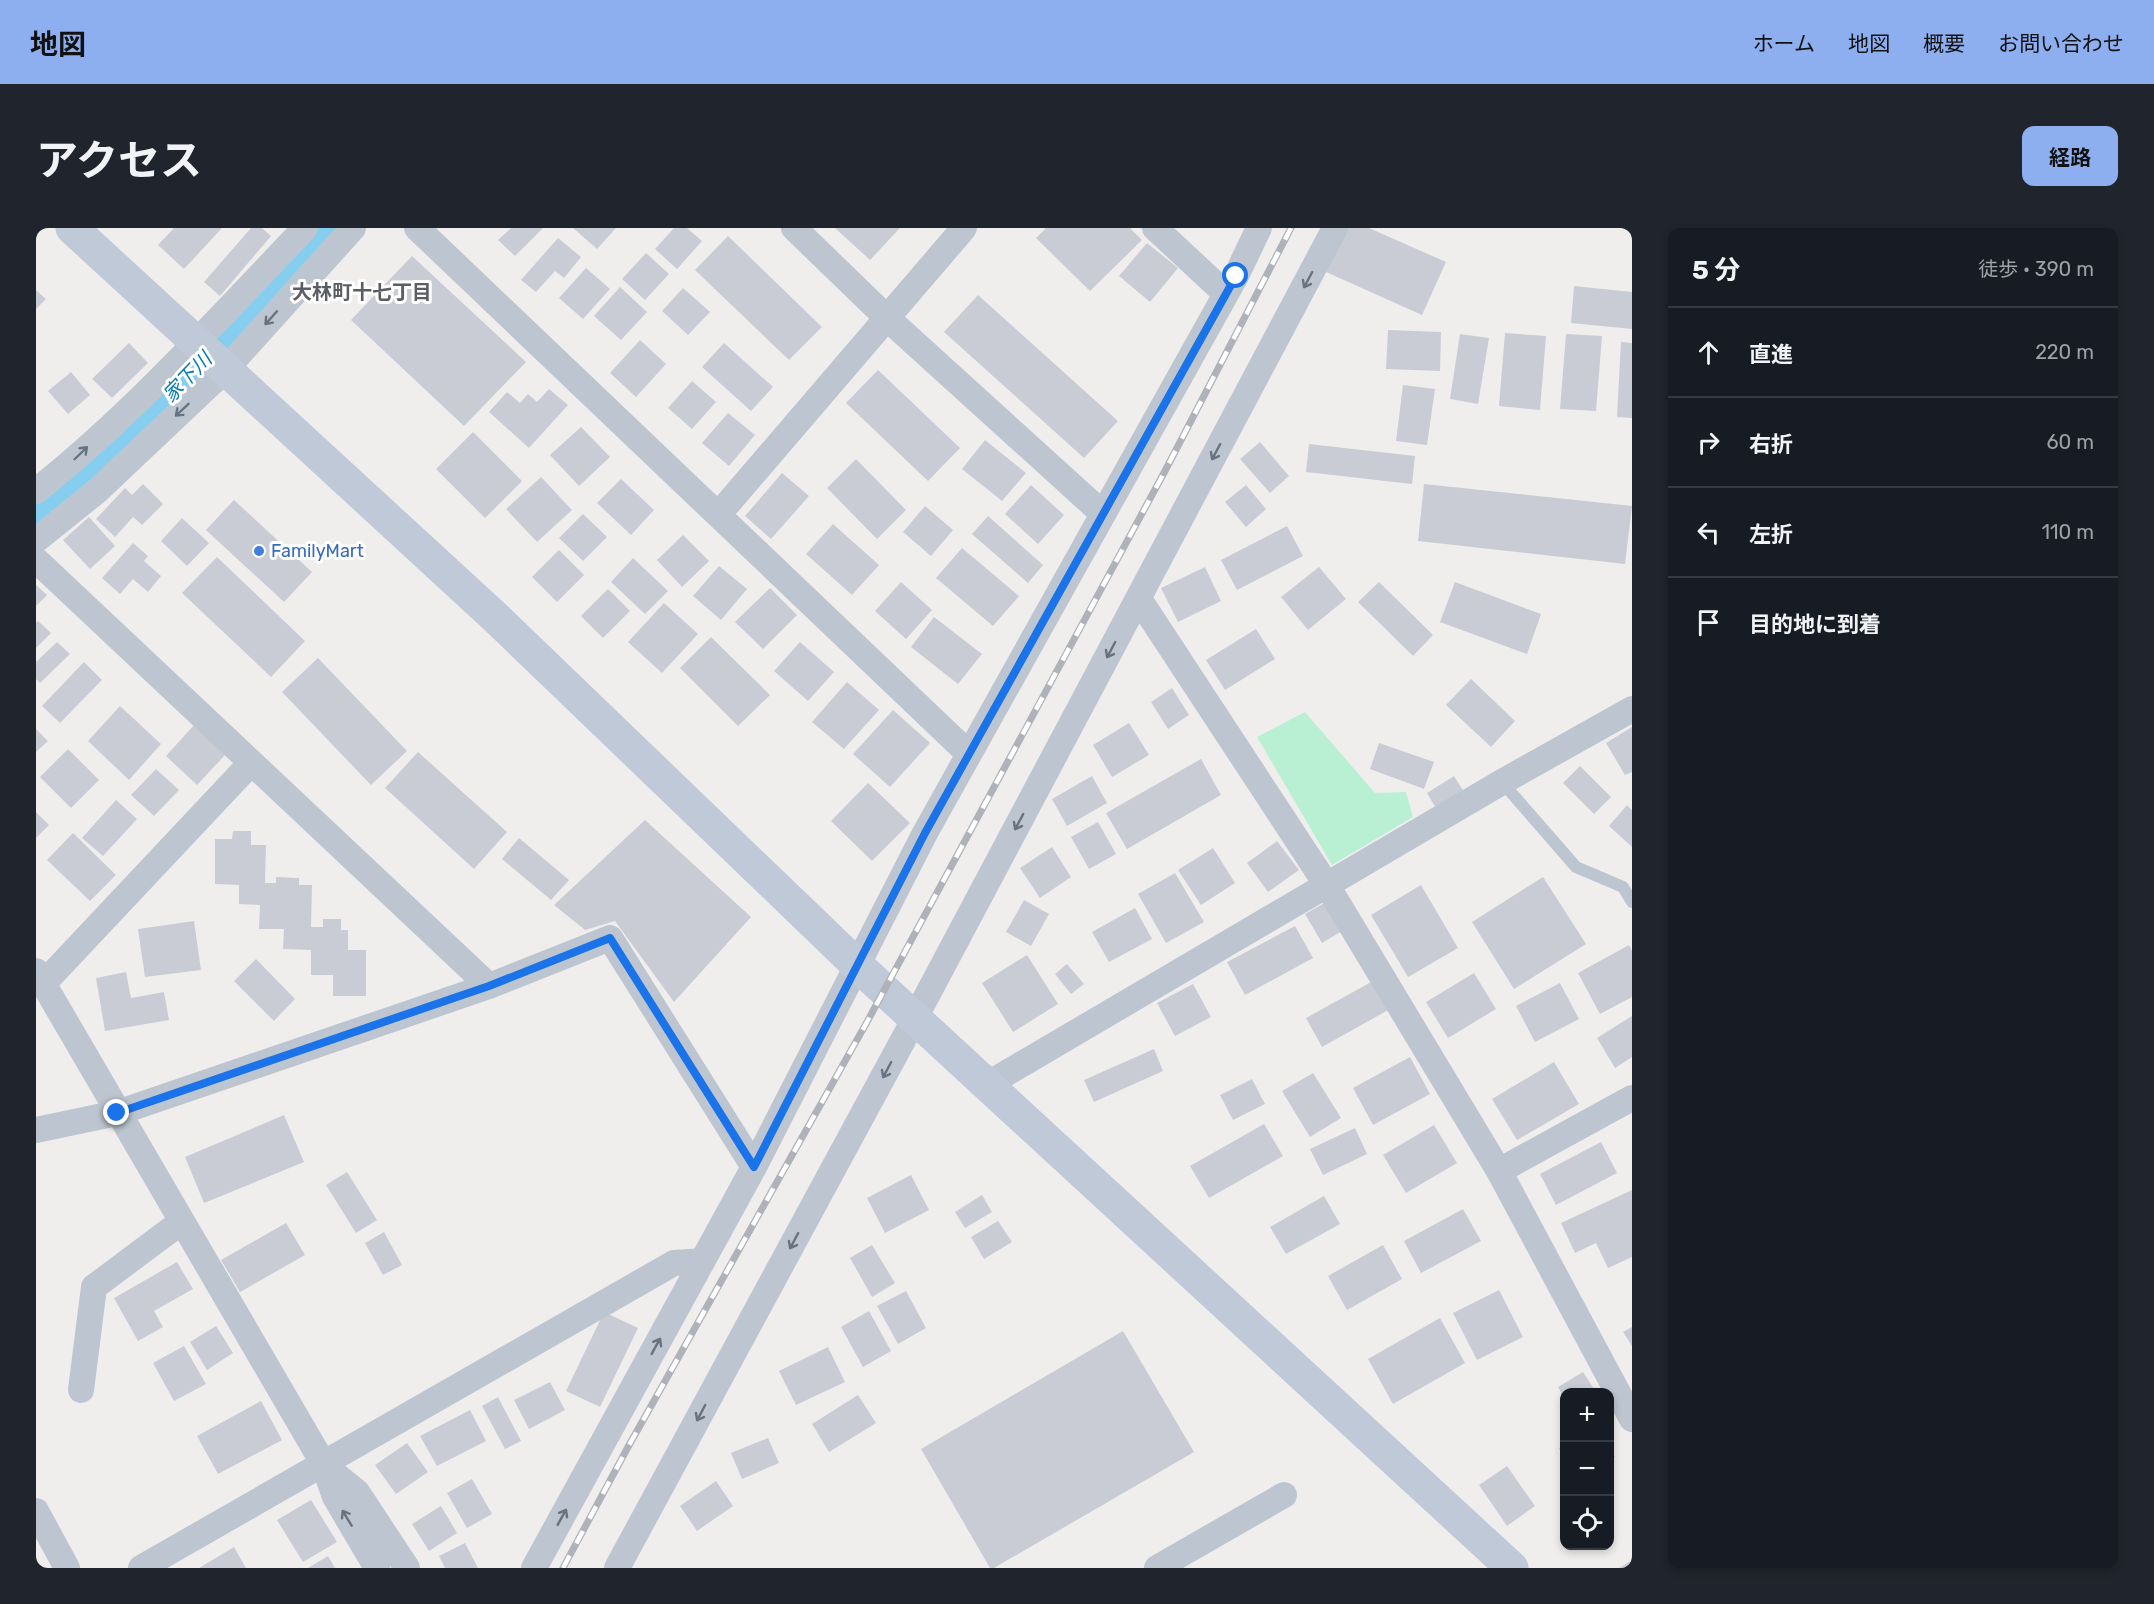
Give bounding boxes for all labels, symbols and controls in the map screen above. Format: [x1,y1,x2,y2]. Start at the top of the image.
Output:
text: 地図 [30,28,86,61]
text: ホーム [1753,31,1815,56]
text: 地図 [1848,31,1890,56]
text: 概要 [1923,31,1965,56]
text: お問い合わせ [1998,31,2124,56]
button: 経路 [2022,126,2118,186]
text: アクセス [36,136,202,186]
text: 5 分 [1692,255,1740,286]
text: 徒歩 · 390 m [1978,257,2094,281]
route start [1222,262,1248,288]
one-way arrow [1302,270,1313,288]
district label: 大林町十七丁目 [292,280,432,304]
one-way arrow [264,311,278,326]
icon: ahead [1692,336,1725,369]
text: 220 m [2035,340,2094,364]
text: 直進 [1749,341,1793,368]
water label: 家下川 [158,346,218,407]
one-way arrow [175,403,190,417]
icon: right [1692,426,1725,459]
text: 60 m [2047,430,2094,454]
text: 右折 [1749,431,1793,458]
one-way arrow [1210,443,1222,461]
one-way arrow [73,446,88,460]
icon: left [1692,516,1725,549]
text: 110 m [2042,520,2094,544]
text: 左折 [1749,521,1793,548]
place label: FamilyMart [271,540,364,562]
marker: FamilyMart [252,544,266,558]
icon: arrive [1692,606,1725,639]
text: 目的地に到着 [1749,611,1881,638]
one-way arrow [1105,641,1116,659]
one-way arrow [1013,813,1024,831]
one-way arrow [881,1060,892,1078]
route end [103,1099,129,1125]
one-way arrow [788,1232,800,1249]
one-way arrow [650,1338,662,1355]
map controls [1560,1388,1614,1550]
button: + [1560,1388,1614,1442]
one-way arrow [695,1403,706,1421]
button: − [1560,1442,1614,1496]
button: locate [1560,1496,1614,1550]
one-way arrow [556,1509,568,1526]
one-way arrow [341,1510,353,1527]

